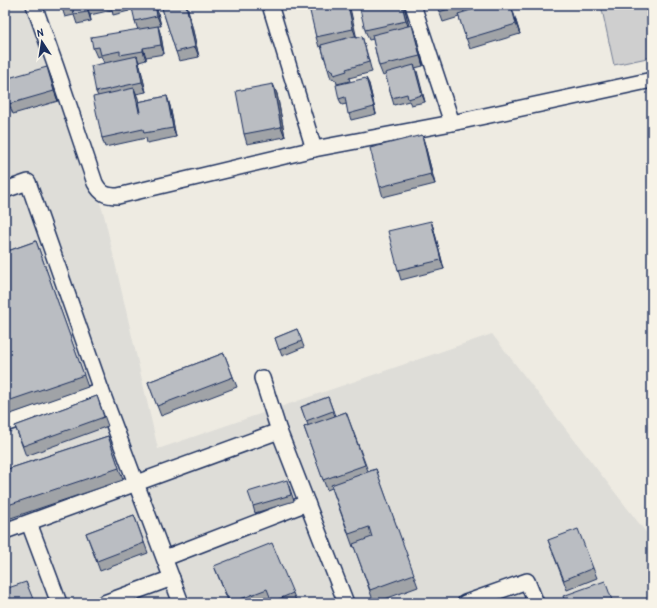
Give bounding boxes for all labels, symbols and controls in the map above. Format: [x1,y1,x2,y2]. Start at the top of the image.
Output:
north arrow [22,22,62,62]
text: N [36,25,44,40]

